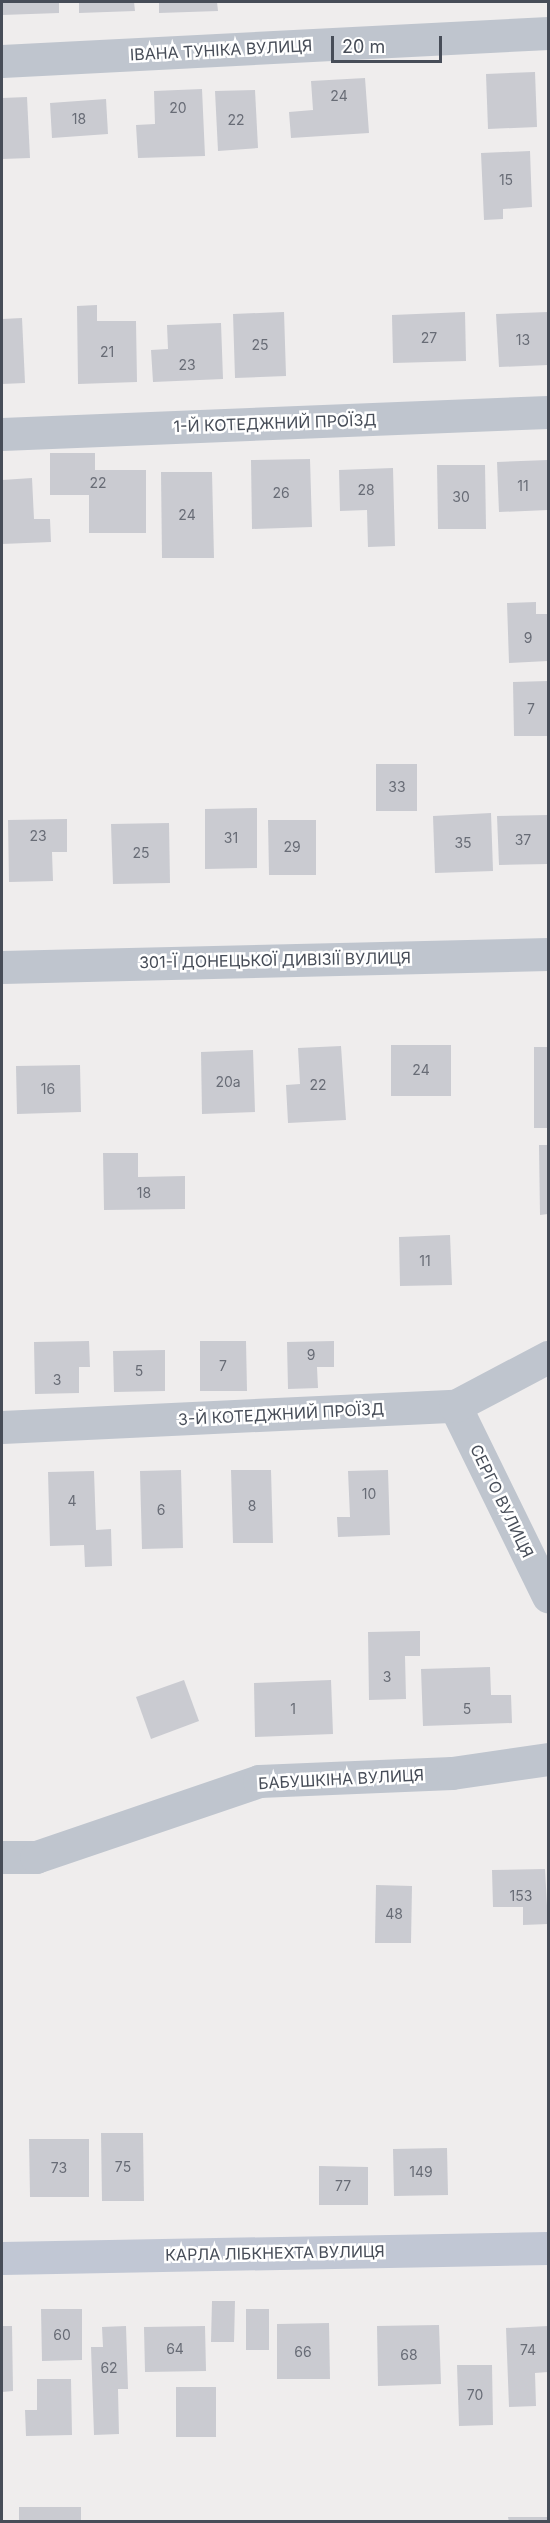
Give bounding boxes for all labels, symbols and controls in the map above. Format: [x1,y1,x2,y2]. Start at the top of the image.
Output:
scale bar [334,24,445,62]
street label: ІВАНА ТУНІКА ВУЛИЦЯ [129,36,313,64]
text: 20 m [342,36,385,57]
house number: 24 [330,88,348,104]
house number: 20 [169,100,187,116]
house number: 18 [72,111,86,127]
house number: 22 [227,112,245,128]
house number: 15 [499,172,513,188]
house number: 27 [421,330,437,346]
house number: 13 [516,332,530,348]
house number: 25 [251,337,269,353]
house number: 21 [100,344,114,360]
house number: 23 [178,357,196,373]
street label: 1-Й КОТЕДЖНИЙ ПРОЇЗД [173,410,377,436]
house number: 22 [89,475,107,491]
house number: 11 [517,478,529,494]
house number: 28 [357,482,375,498]
house number: 26 [272,485,290,501]
house number: 30 [452,489,470,505]
house number: 24 [178,507,196,523]
house number: 9 [524,630,532,646]
house number: 7 [527,701,535,717]
house number: 33 [388,779,406,795]
house number: 23 [29,828,47,844]
house number: 31 [224,830,238,846]
house number: 37 [515,832,531,848]
house number: 35 [454,835,472,851]
house number: 29 [283,839,301,855]
house number: 25 [132,845,150,861]
street label: 301-Ї ДОНЕЦЬКОЇ ДИВІЗІЇ ВУЛИЦЯ [139,948,411,972]
house number: 24 [412,1062,430,1078]
house number: 20а [215,1074,241,1090]
house number: 22 [309,1077,327,1093]
house number: 16 [41,1081,55,1097]
house number: 18 [137,1185,151,1201]
house number: 11 [419,1253,431,1269]
house number: 9 [307,1347,315,1363]
house number: 7 [219,1358,227,1374]
house number: 5 [135,1363,143,1379]
house number: 3 [53,1372,61,1388]
street label: 3-Й КОТЕДЖНИЙ ПРОЇЗД [177,1399,385,1429]
street label: СЕРГО ВУЛИЦЯ [466,1441,538,1561]
house number: 10 [362,1486,376,1502]
house number: 4 [67,1493,77,1509]
house number: 8 [248,1498,256,1514]
house number: 6 [157,1502,165,1518]
house number: 3 [383,1669,391,1685]
house number: 1 [290,1701,296,1717]
house number: 5 [463,1701,471,1717]
street label: БАБУШКІНА ВУЛИЦЯ [258,1765,424,1793]
house number: 153 [510,1888,532,1904]
house number: 48 [385,1906,403,1922]
house number: 75 [115,2159,131,2175]
house number: 73 [51,2160,67,2176]
house number: 149 [409,2164,433,2180]
house number: 77 [335,2178,351,2194]
street label: КАРЛА ЛІБКНЕХТА ВУЛИЦЯ [165,2241,385,2265]
house number: 60 [53,2327,71,2343]
house number: 64 [166,2341,184,2357]
house number: 74 [520,2342,536,2358]
house number: 66 [294,2344,312,2360]
house number: 68 [400,2347,418,2363]
house number: 62 [100,2360,118,2376]
house number: 70 [467,2387,483,2403]

